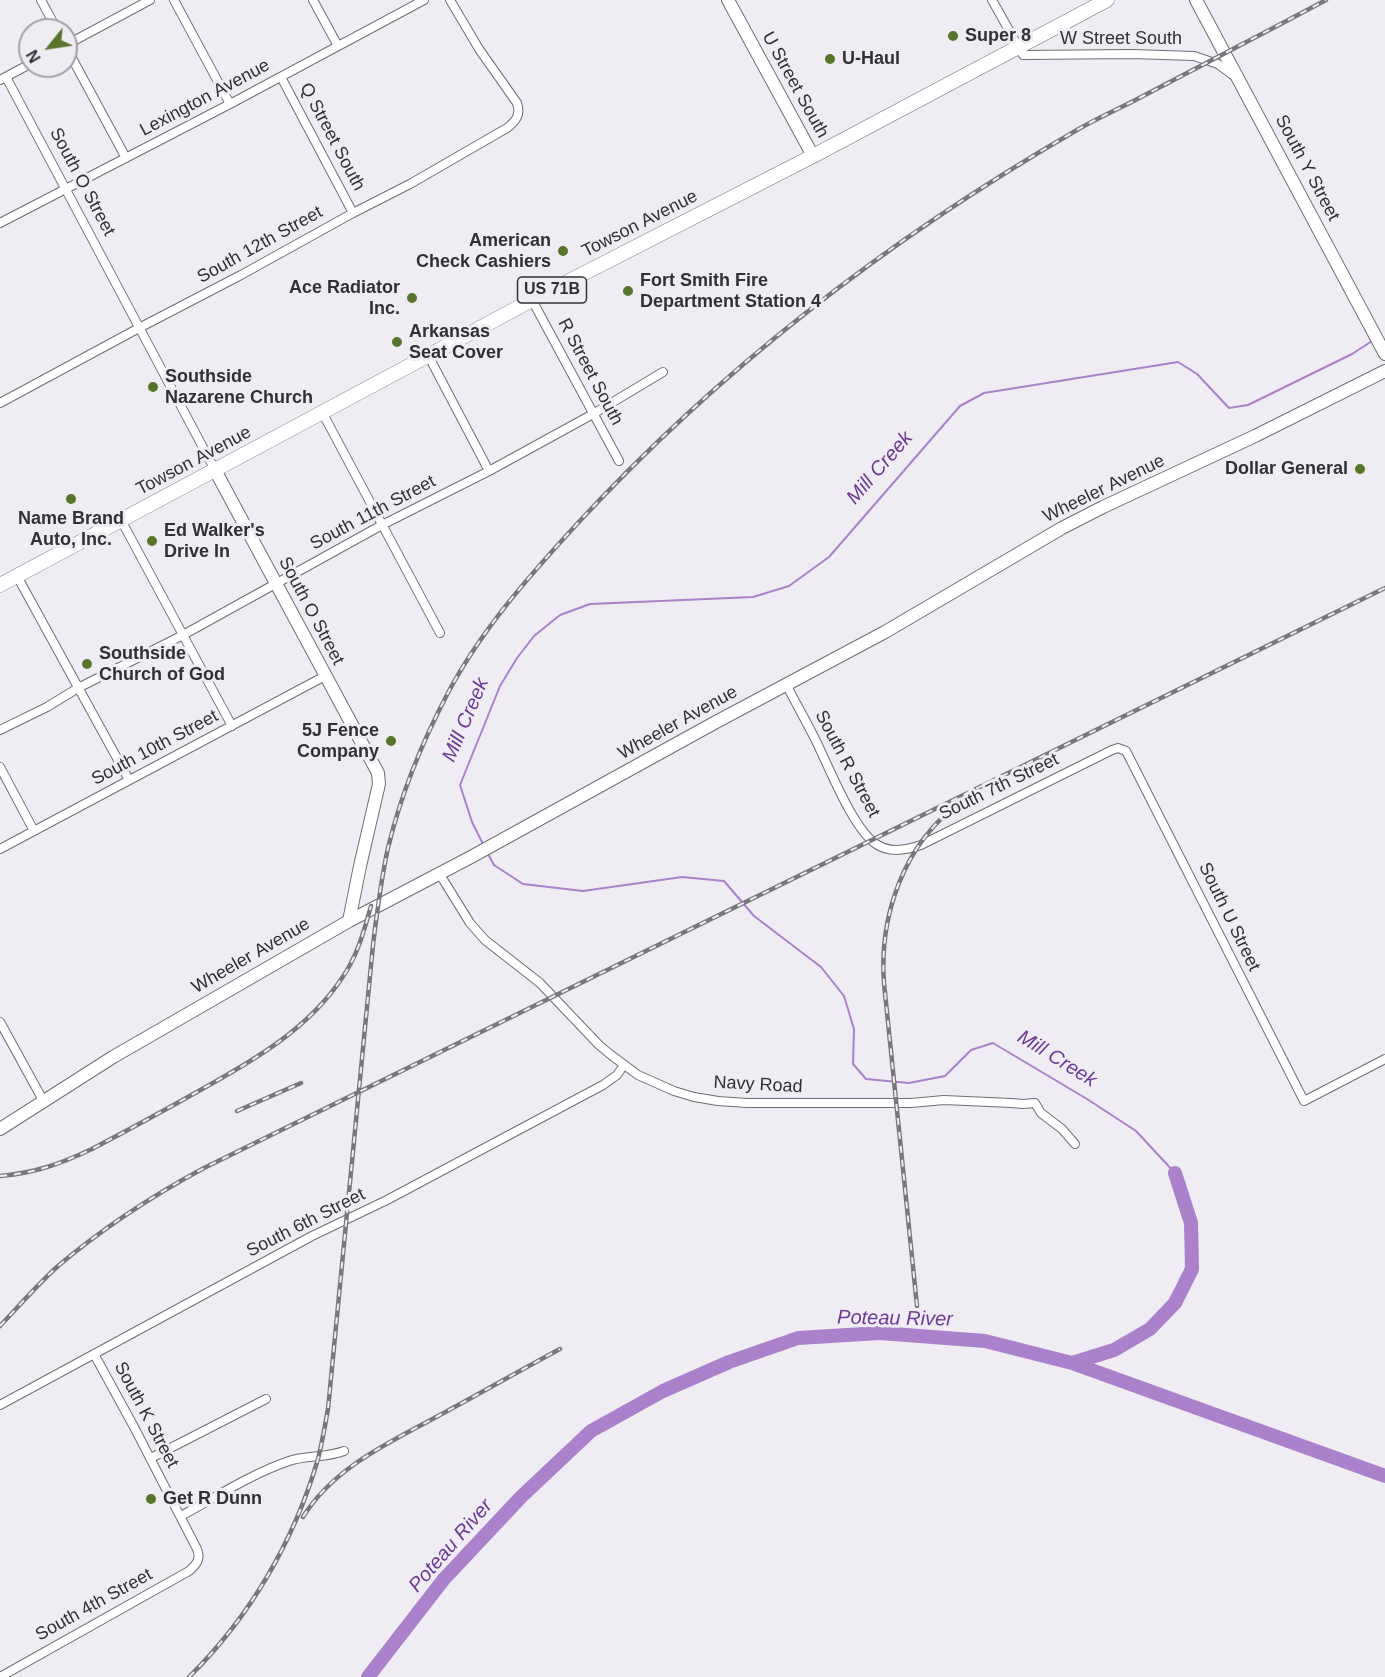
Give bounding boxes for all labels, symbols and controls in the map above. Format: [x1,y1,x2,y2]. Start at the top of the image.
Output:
north arrow [18,18,78,78]
place label: Super 8 [965,25,1031,47]
street label: U Street South [757,28,833,142]
street label: W Street South [1060,28,1182,50]
marker: Super 8 [946,29,960,43]
text: N [23,47,44,66]
place label: U-Haul [842,48,900,70]
marker: U-Haul [823,52,837,66]
street label: Lexington Avenue [136,55,274,141]
street label: Q Street South [295,79,369,195]
street label: South Y Street [1270,111,1344,225]
street label: South O Street [45,124,119,240]
street label: Towson Avenue [579,186,701,262]
street label: South 12th Street [193,202,327,288]
place label: American Check Cashiers [416,230,551,272]
marker: American Check Cashiers [556,244,570,258]
place label: Fort Smith Fire Department Station 4 [640,270,821,312]
place label: Ace Radiator Inc. [289,277,400,320]
road number: US 71B [518,277,586,303]
marker: Fort Smith Fire Department Station 4 [621,284,635,298]
marker: Ace Radiator Inc. [405,291,419,305]
street label: R Street South [553,315,627,429]
place label: Arkansas Seat Cover [409,321,503,364]
marker: Arkansas Seat Cover [390,335,404,349]
place label: Southside Nazarene Church [165,366,313,409]
marker: Southside Nazarene Church [146,380,160,394]
street label: Towson Avenue [133,422,255,500]
water label: Mill Creek [842,427,918,509]
street label: Wheeler Avenue [1040,450,1168,528]
place label: Dollar General [1225,458,1348,480]
marker: Dollar General [1353,462,1367,476]
street label: South 11th Street [307,471,439,555]
marker: Name Brand Auto, Inc. [64,492,78,506]
place label: Name Brand Auto, Inc. [18,508,124,550]
place label: Ed Walker's Drive In [164,520,265,562]
marker: Ed Walker's Drive In [145,534,159,548]
street label: South O Street [274,553,348,669]
place label: Southside Church of God [99,643,225,686]
marker: Southside Church of God [80,657,94,671]
water label: Mill Creek [438,674,494,766]
street label: Wheeler Avenue [615,681,741,765]
street label: South 10th Street [88,706,222,790]
street label: South R Street [810,707,884,821]
place label: 5J Fence Company [297,720,379,762]
marker: 5J Fence Company [384,734,398,748]
street label: South 7th Street [936,749,1062,825]
street label: South U Street [1193,859,1265,975]
street label: Wheeler Avenue [188,913,314,999]
water label: Mill Creek [1013,1025,1101,1093]
street label: Navy Road [713,1072,803,1098]
street label: South 6th Street [243,1184,369,1262]
water label: Poteau River [837,1306,953,1332]
street label: South K Street [109,1358,183,1472]
place label: Get R Dunn [163,1488,262,1510]
marker: Get R Dunn [144,1492,158,1506]
water label: Poteau River [404,1494,498,1598]
street label: South 4th Street [32,1564,156,1646]

